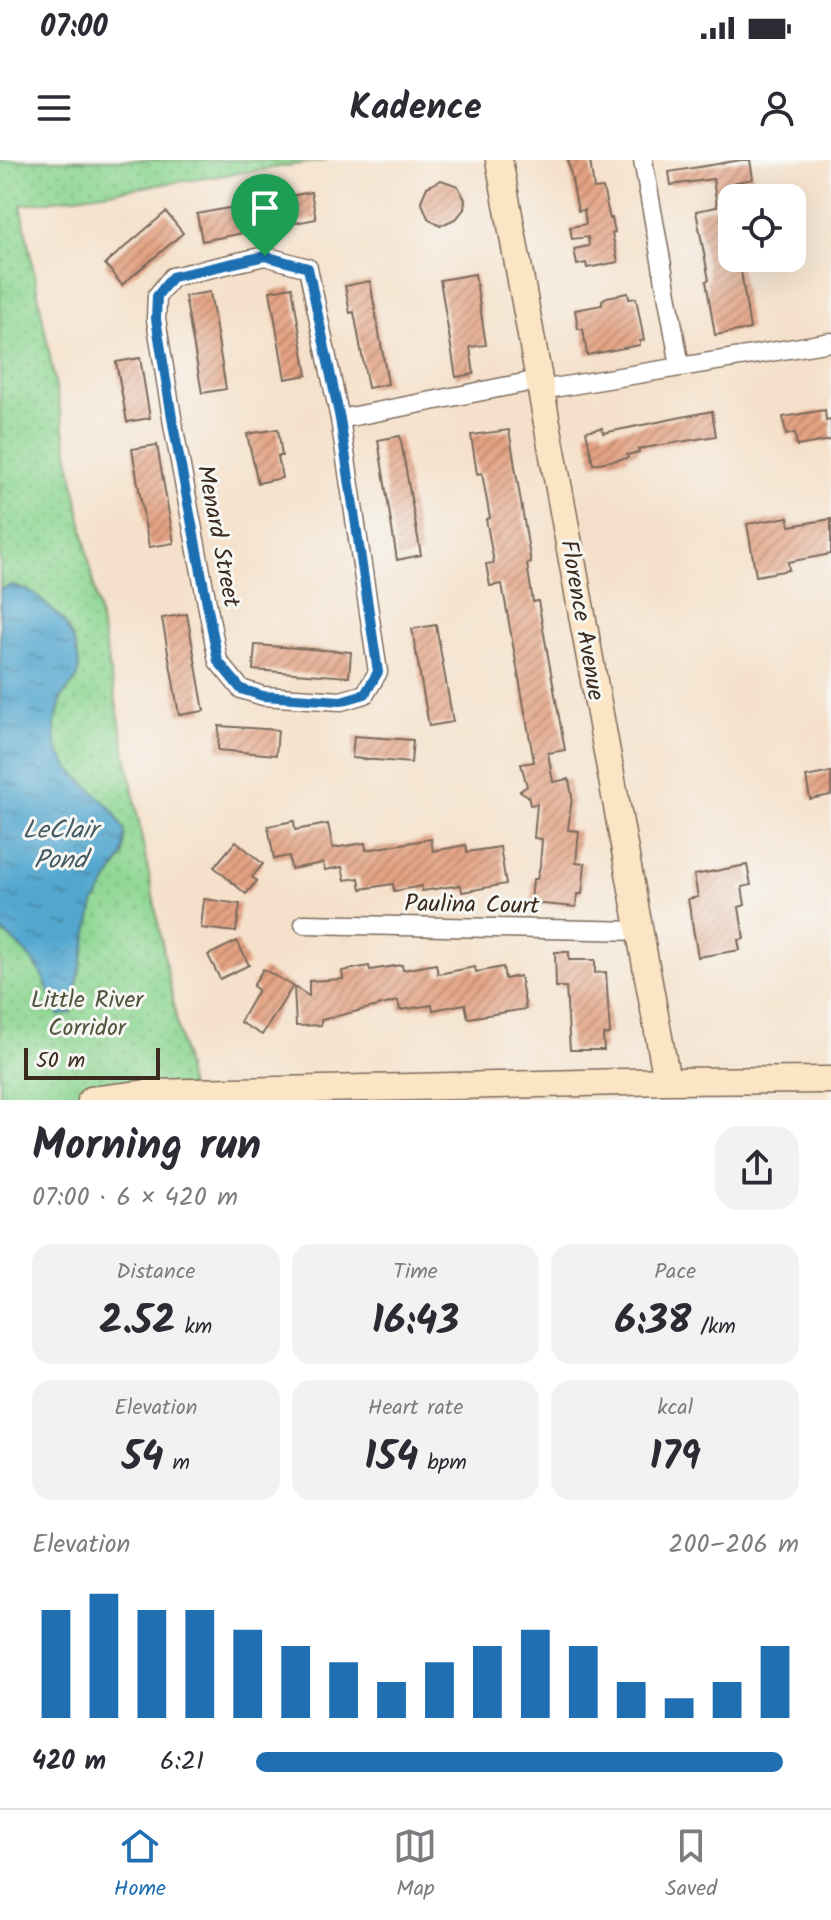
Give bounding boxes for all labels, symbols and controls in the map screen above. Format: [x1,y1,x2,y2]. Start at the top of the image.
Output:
text: 07:00 [40,4,108,52]
text: Kadence [349,80,482,137]
icon: menu [32,86,76,130]
icon: person [755,86,799,130]
pin [231,174,299,256]
map controls [718,184,806,272]
button: locate [718,184,806,272]
icon: arrive [243,186,287,230]
street label: Menard Street [185,462,251,611]
street label: Florence Avenue [548,537,615,704]
water label: LeClair Pond [23,810,103,882]
street label: Paulina Court [404,885,541,926]
park label: Little River Corridor [31,981,145,1048]
scale bar [24,1044,160,1080]
text: 50 m [36,1044,85,1079]
text: Morning run [32,1112,261,1182]
button: share [715,1126,799,1210]
text: 07:00 · 6 × 420 m [32,1177,238,1219]
text: Distance [116,1255,195,1290]
text: Time [393,1255,438,1290]
text: Pace [654,1255,696,1290]
text: 2.52 [99,1290,176,1354]
text: 16:43 [372,1290,459,1354]
text: 6:38 [614,1290,691,1354]
text: km [176,1310,212,1345]
text: /km [691,1310,736,1345]
text: Elevation [114,1391,197,1426]
text: Heart rate [368,1391,463,1426]
text: kcal [657,1391,693,1426]
text: 54 [122,1426,164,1490]
text: 154 [364,1426,418,1490]
text: 179 [650,1426,701,1490]
text: m [164,1446,190,1481]
text: bpm [418,1446,467,1481]
text: Elevation [32,1524,130,1566]
text: 200–206 m [668,1524,799,1566]
text: 420 m [32,1741,106,1783]
text: 6:21 [160,1741,204,1783]
tab: Home [114,1824,166,1907]
tab: Map [393,1824,437,1907]
tab: Saved [665,1824,717,1907]

